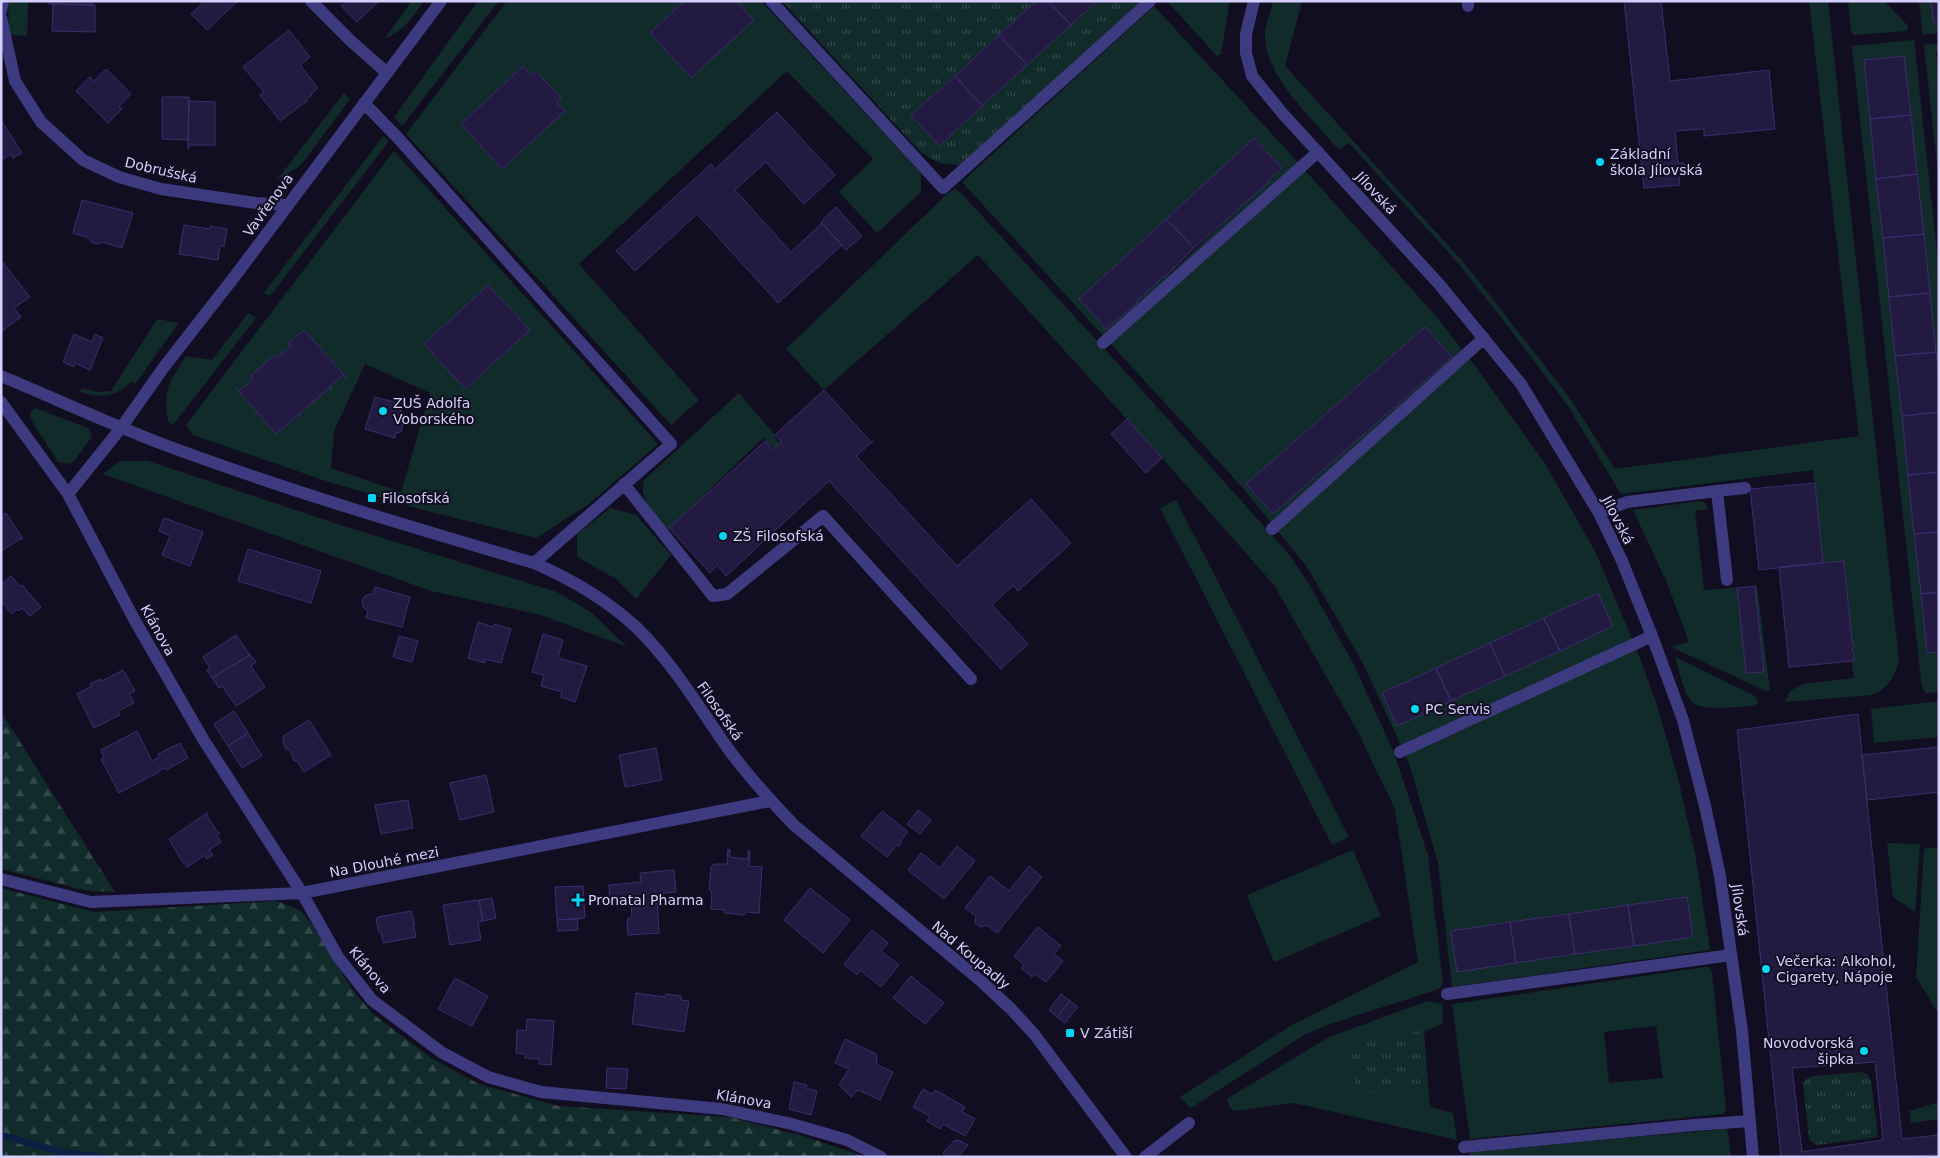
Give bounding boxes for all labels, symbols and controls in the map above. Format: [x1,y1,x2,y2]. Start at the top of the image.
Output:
place label: Základní škola Jílovská [1610,146,1703,178]
street label: Dobrušská [123,154,199,186]
marker: Základní škola Jílovská [1594,156,1606,168]
street label: Jílovská [1352,168,1400,218]
street label: Vavřenova [240,170,296,240]
place label: ZUŠ Adolfa Voborského [393,394,474,427]
marker: ZUŠ Adolfa Voborského [377,405,389,417]
place label: Filosofská [382,490,450,506]
marker: Filosofská [366,492,378,504]
street label: Jílovská [1599,492,1637,547]
place label: ZŠ Filosofská [733,527,824,544]
marker: ZŠ Filosofská [717,530,729,542]
street label: Klánova [137,602,179,658]
street label: Filosofská [694,679,746,743]
place label: PC Servis [1425,701,1490,717]
marker: PC Servis [1409,703,1421,715]
street label: Na Dlouhé mezi [328,844,440,880]
street label: Jílovská [1728,882,1752,937]
place label: Pronatal Pharma [588,892,704,908]
marker: Pronatal Pharma [572,894,584,906]
street label: Nad Koupadly [929,918,1013,992]
street label: Klánova [346,943,394,997]
place label: Večerka: Alkohol, Cigarety, Nápoje [1776,953,1896,985]
marker: Večerka: Alkohol, Cigarety, Nápoje [1760,963,1772,975]
place label: V Zátiší [1080,1025,1134,1041]
marker: V Zátiší [1064,1027,1076,1039]
place label: Novodvorská šipka [1763,1035,1854,1067]
marker: Novodvorská šipka [1858,1045,1870,1057]
street label: Klánova [715,1086,773,1112]

